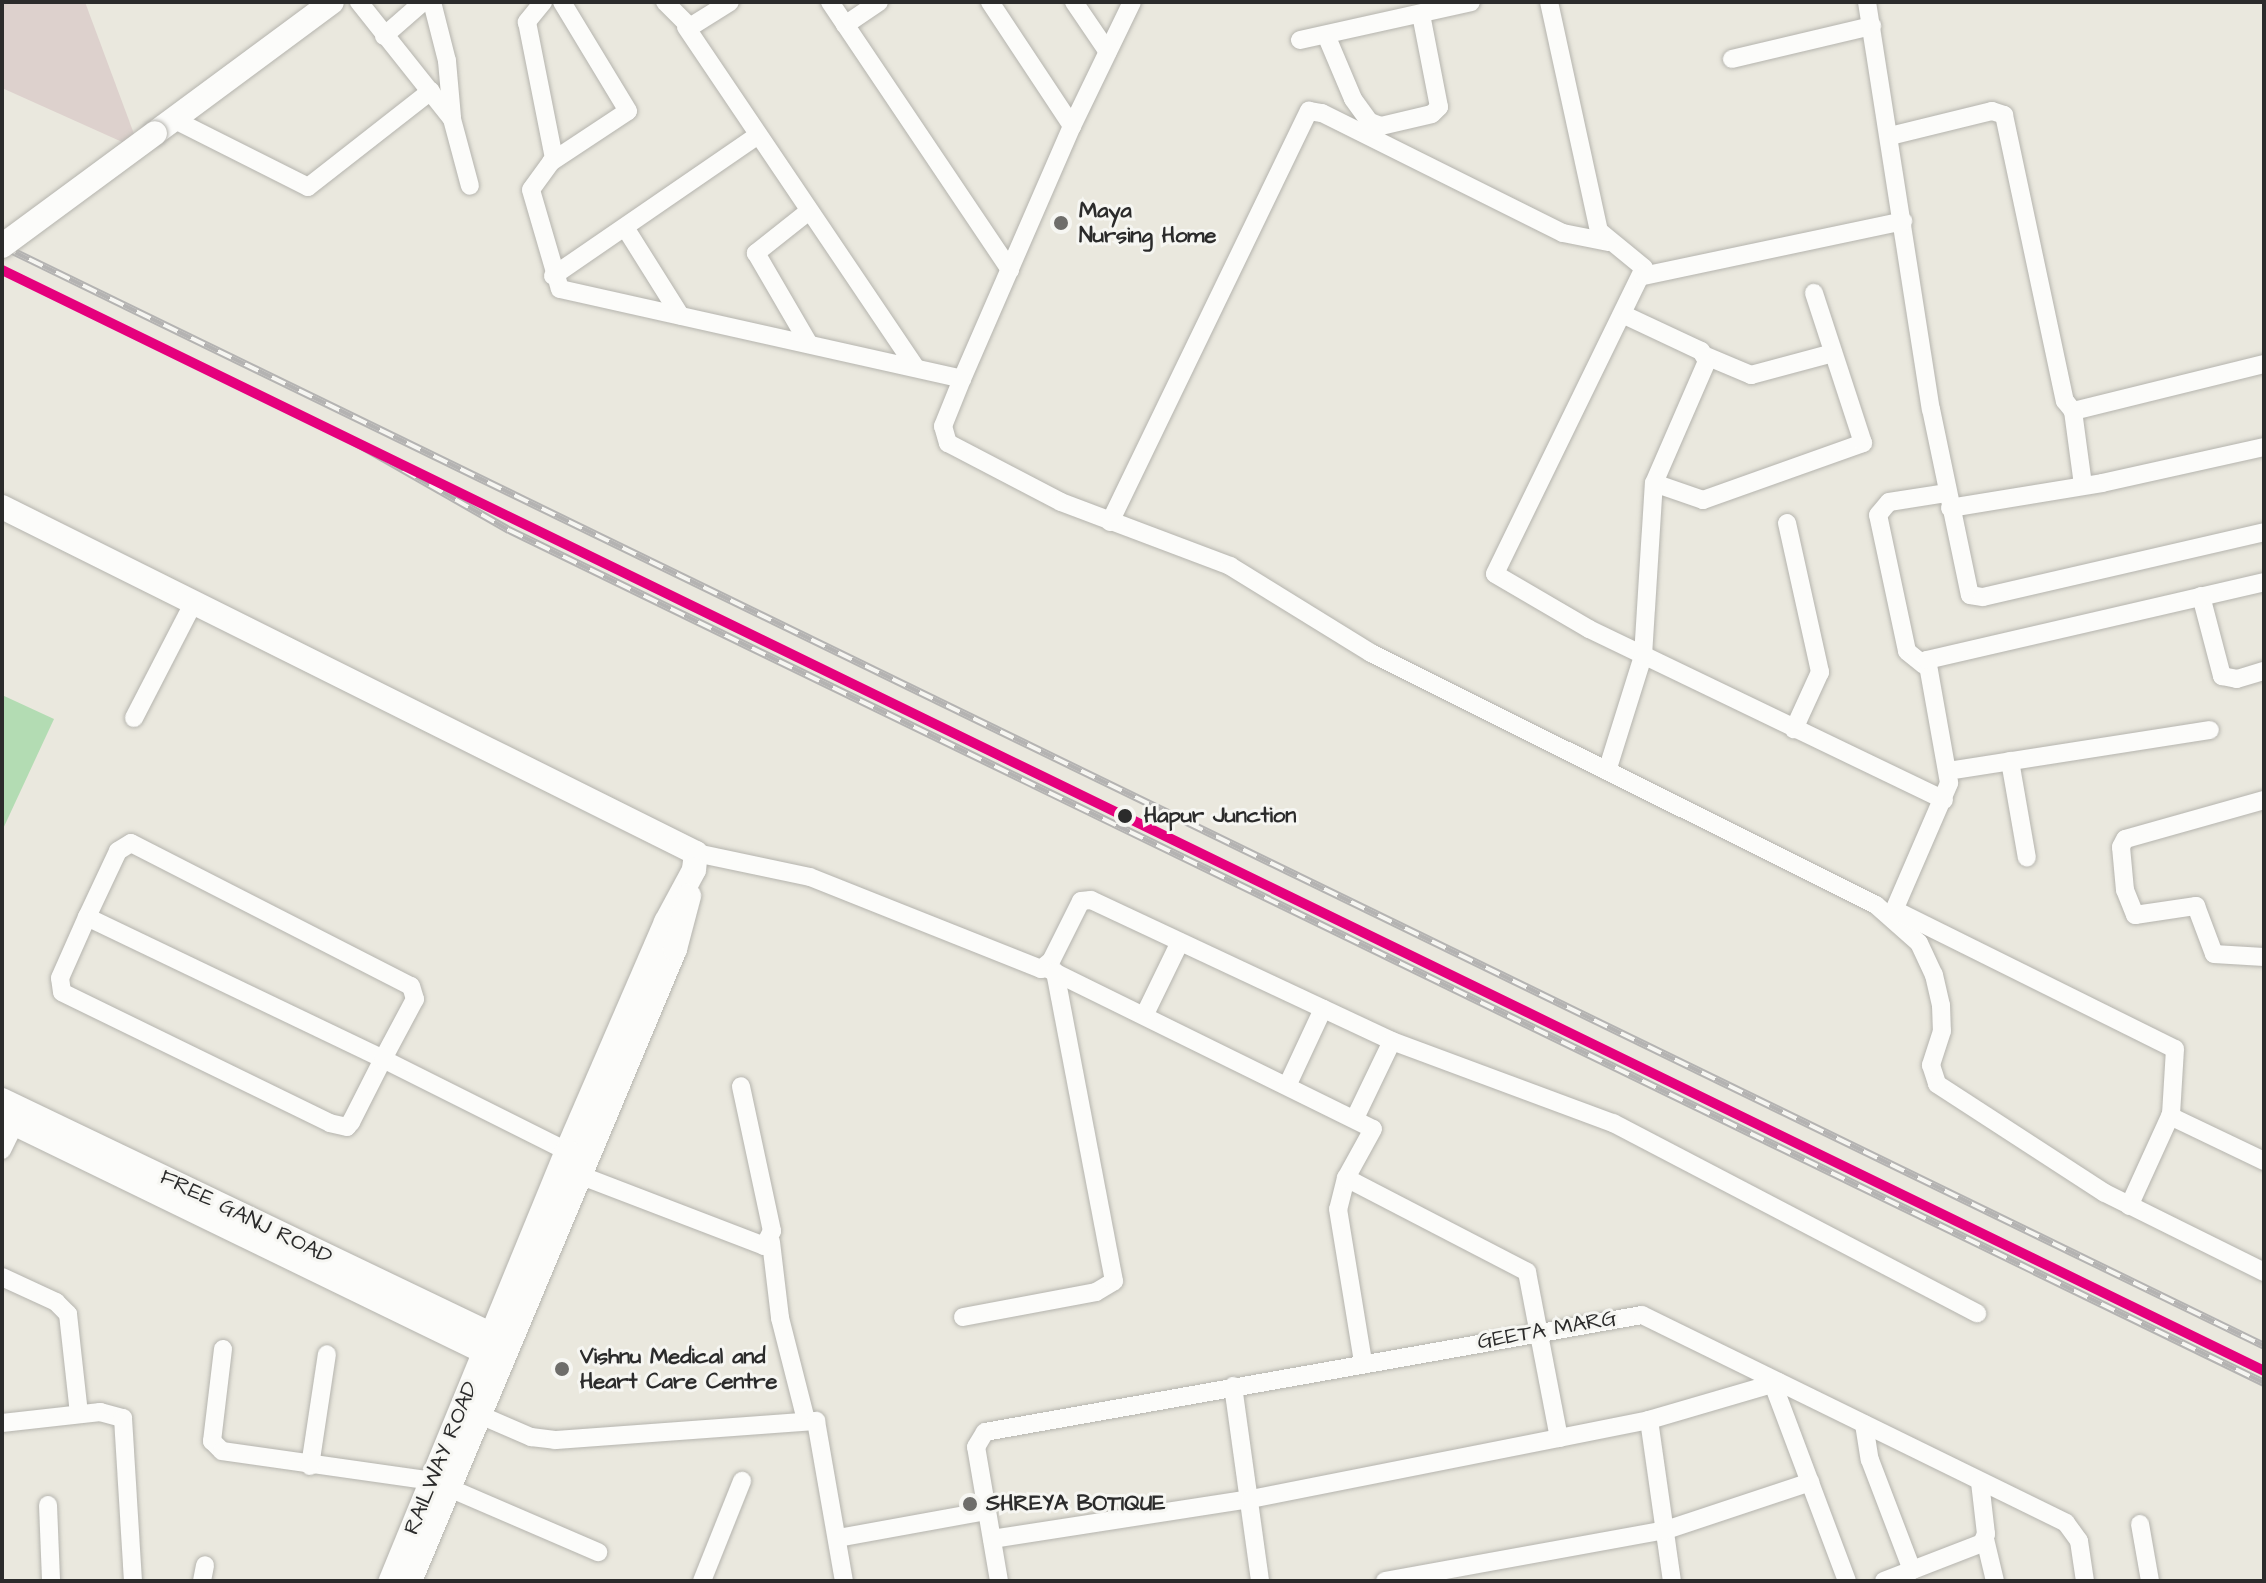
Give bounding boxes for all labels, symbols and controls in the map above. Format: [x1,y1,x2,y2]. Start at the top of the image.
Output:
place label: Maya Nursing Home [1079,197,1216,248]
marker: Maya Nursing Home [1050,212,1072,234]
place label: Hapur Junction [1144,803,1296,829]
marker: Hapur Junction [1113,804,1137,828]
street label: FREE GANJ ROAD [156,1164,336,1270]
street label: GEETA MARG [1475,1305,1619,1355]
place label: Vishnu Medical and Heart Care Centre [580,1343,777,1394]
marker: Vishnu Medical and Heart Care Centre [551,1358,573,1380]
street label: RAILWAY ROAD [398,1378,484,1538]
place label: SHREYA BOTIQUE [986,1491,1165,1517]
marker: SHREYA BOTIQUE [961,1495,979,1513]

